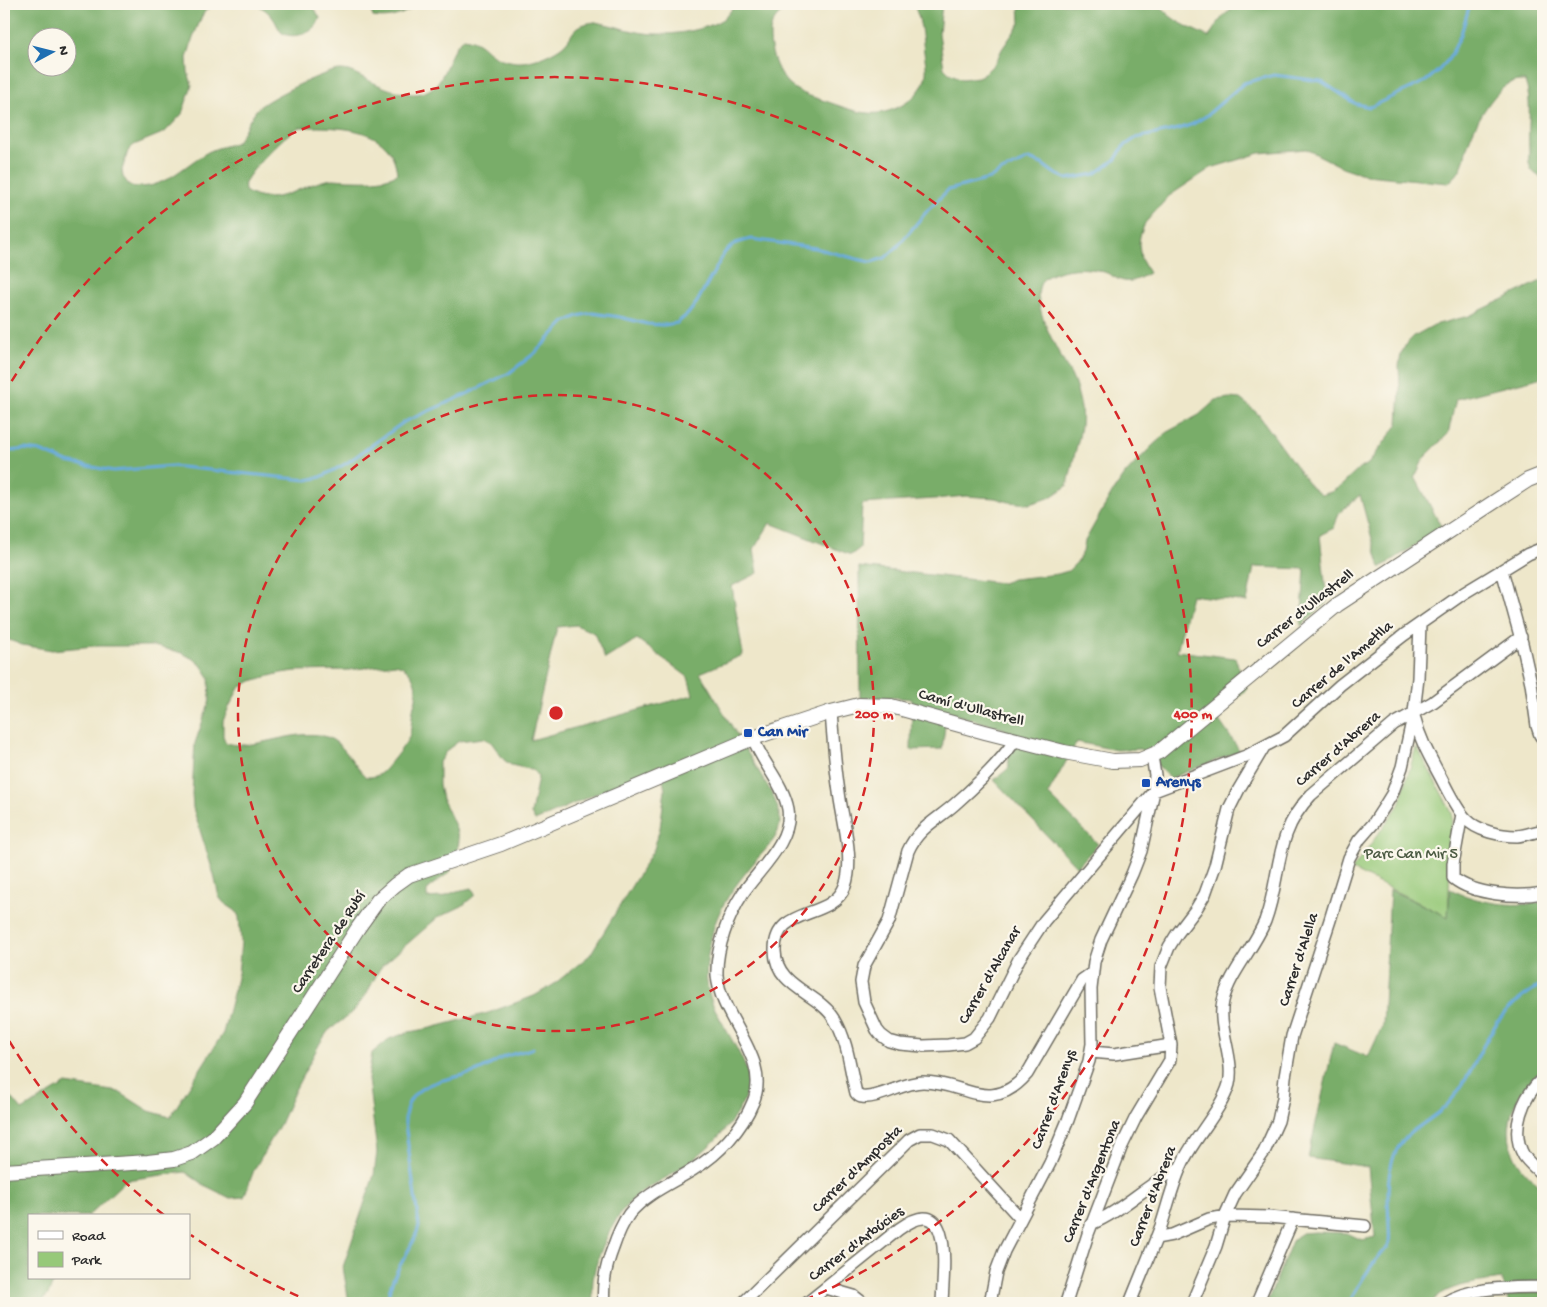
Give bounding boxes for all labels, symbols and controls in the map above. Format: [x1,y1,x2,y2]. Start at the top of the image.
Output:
north arrow [28,28,78,78]
text: N [53,45,71,56]
street label: Carrer d'Ullastrell [1253,566,1359,654]
street label: Carrer de l'Ametlla [1288,617,1399,714]
street label: Camí d'Ullastrell [916,686,1026,732]
centre of rings [547,704,565,722]
text: 200 m [855,706,894,724]
text: 400 m [1173,706,1213,724]
street label: Carrer d'Abrera [1293,707,1386,792]
place label: Can Mir [757,724,810,743]
marker: Can Mir [742,727,754,739]
place label: Arenys [1155,774,1202,793]
marker: Arenys [1140,777,1152,789]
park label: Parc Can Mir 5 [1363,846,1458,865]
street label: Carretera de Rubí [289,888,372,998]
street label: Carrer d'Alella [1276,910,1324,1009]
street label: Carrer d'Alcanar [955,923,1027,1028]
street label: Carrer d'Arenys [1028,1046,1082,1152]
street label: Carrer d'Argentona [1060,1116,1127,1246]
street label: Carrer d'Amposta [809,1121,908,1218]
street label: Carrer d'Abrera [1126,1143,1182,1250]
street label: Carrer d'Arbúcies [806,1202,909,1287]
legend [28,1214,190,1280]
text: Road [72,1228,106,1246]
text: Park [71,1252,102,1270]

